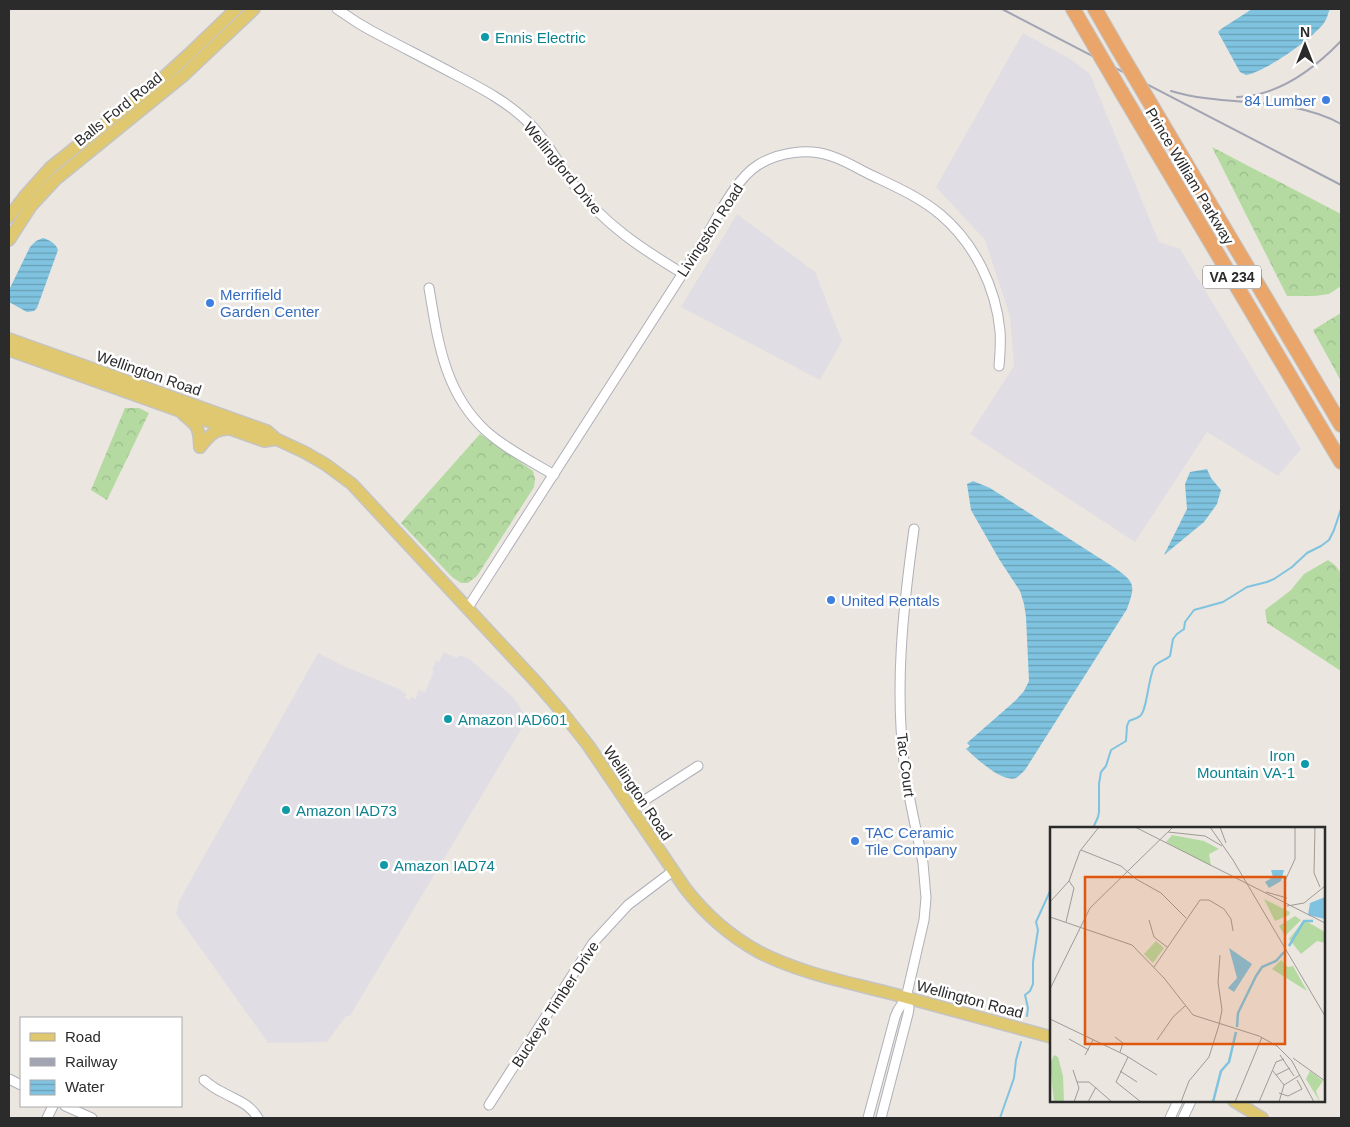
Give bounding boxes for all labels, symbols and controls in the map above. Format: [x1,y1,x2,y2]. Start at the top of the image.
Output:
north arrow [1280,20,1330,70]
text: N [1300,24,1310,40]
place label: Ennis Electric [495,29,586,46]
marker: Ennis Electric [479,31,491,43]
street label: Balls Ford Road [71,69,165,149]
place label: 84 Lumber [1244,92,1316,109]
marker: 84 Lumber [1320,94,1332,106]
street label: Prince William Parkway [1142,104,1238,248]
street label: Wellingford Drive [521,118,605,218]
street label: Livingston Road [674,180,746,280]
road number: VA 234 [1203,266,1261,288]
place label: Merrifield Garden Center [220,286,319,320]
marker: Merrifield Garden Center [204,297,216,309]
street label: Wellington Road [94,347,204,399]
place label: United Rentals [841,592,939,609]
marker: United Rentals [825,594,837,606]
place label: Amazon IAD601 [458,711,567,728]
marker: Amazon IAD601 [442,713,454,725]
street label: Tac Court [894,732,918,799]
street label: Wellington Road [600,743,676,843]
place label: Iron Mountain VA-1 [1197,747,1295,781]
marker: Iron Mountain VA-1 [1299,758,1311,770]
place label: Amazon IAD73 [296,802,397,819]
marker: Amazon IAD73 [280,804,292,816]
place label: TAC Ceramic Tile Company [865,824,957,858]
inset map [1050,827,1325,1102]
marker: TAC Ceramic Tile Company [849,835,861,847]
place label: Amazon IAD74 [394,857,495,874]
marker: Amazon IAD74 [378,859,390,871]
street label: Buckeye Timber Drive [508,938,602,1070]
street label: Wellington Road [915,977,1025,1021]
legend [20,1017,182,1107]
text: Road [65,1028,101,1045]
text: Railway [65,1053,118,1070]
text: Water [65,1078,104,1095]

